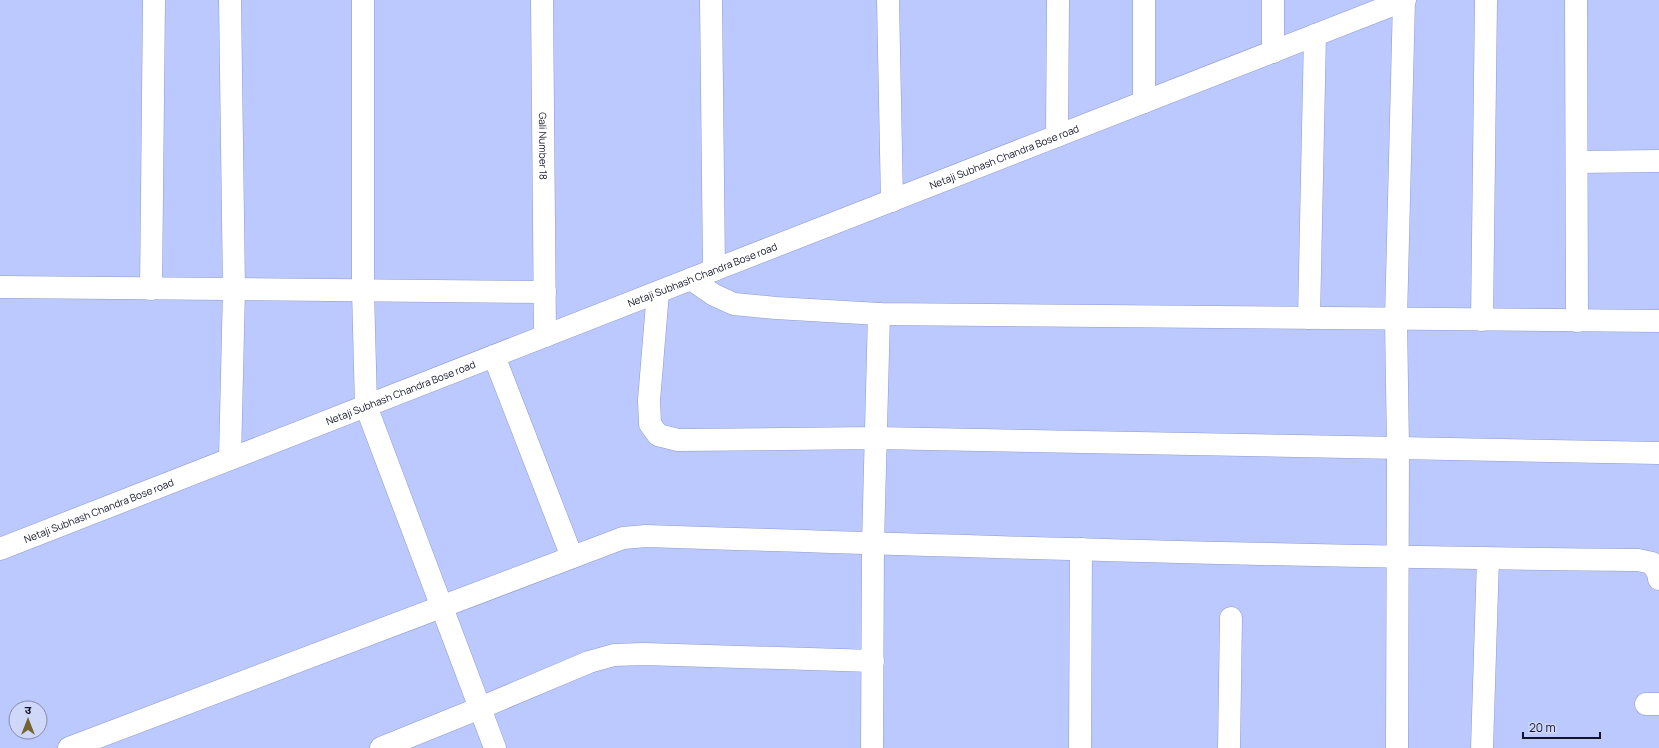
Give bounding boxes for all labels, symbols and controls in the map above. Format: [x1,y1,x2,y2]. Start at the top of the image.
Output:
street label: Gali Number 18 [536,112,551,180]
street label: Netaji Subhash Chandra Bose road [927,121,1081,192]
street label: Netaji Subhash Chandra Bose road [625,239,779,310]
street label: Netaji Subhash Chandra Bose road [324,357,477,428]
street label: Netaji Subhash Chandra Bose road [22,475,176,546]
north arrow [8,700,48,740]
text: उ [25,702,32,717]
scale bar [1523,714,1600,740]
text: 20 m [1529,719,1556,736]

